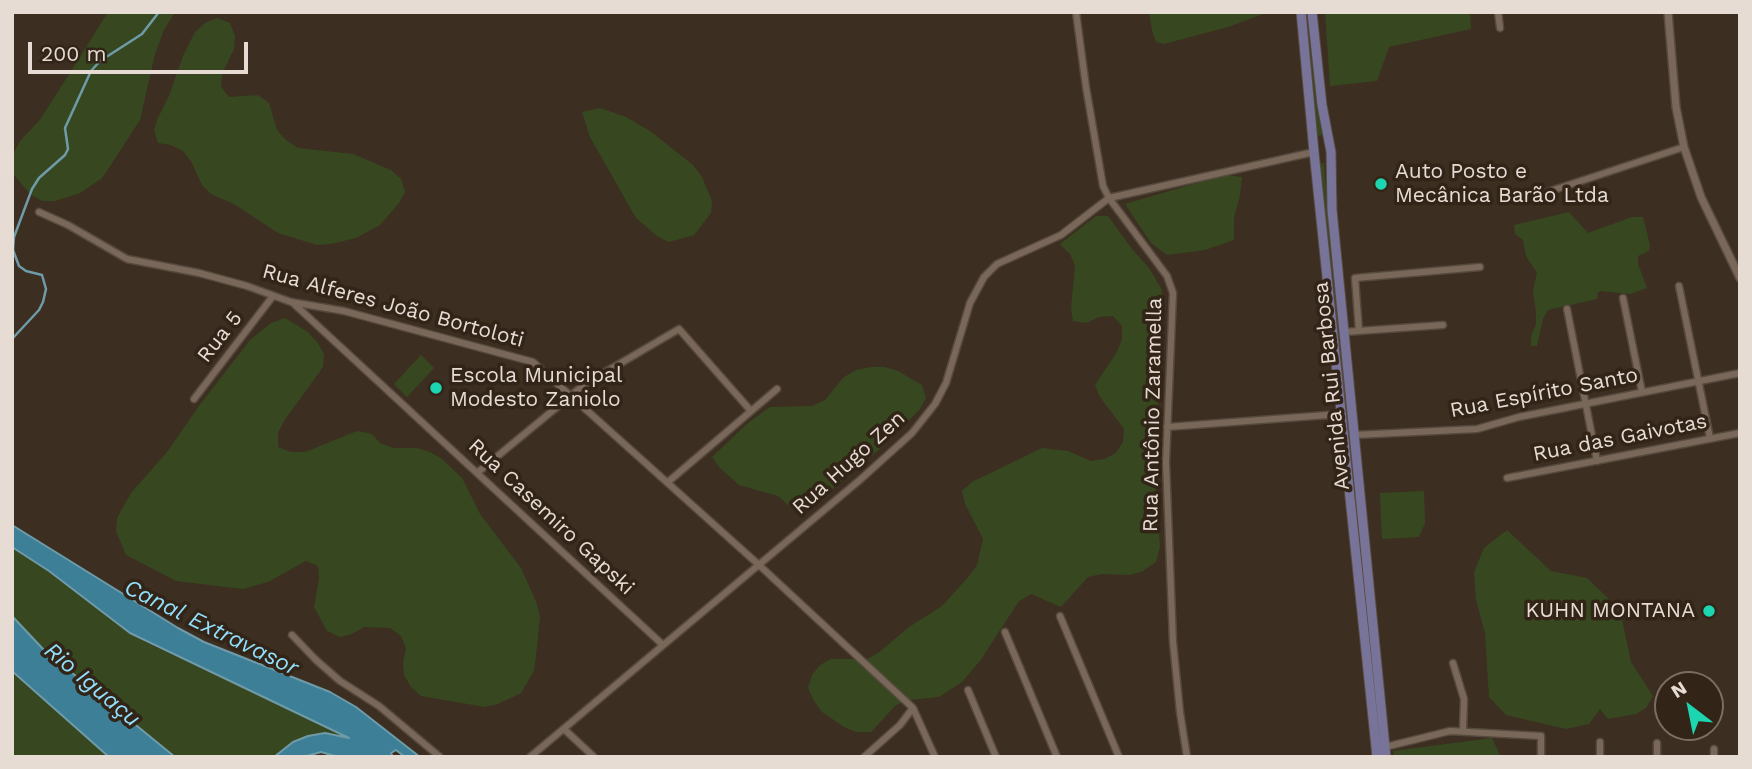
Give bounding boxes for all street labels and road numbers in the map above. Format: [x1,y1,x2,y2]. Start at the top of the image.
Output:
street label: Rua Alferes João Bortoloti [260,259,526,353]
street label: Avenida Rui Barbosa [1309,281,1355,491]
street label: Rua Antônio Zaramella [1138,298,1168,532]
street label: Rua 5 [192,306,248,368]
street label: Rua Espírito Santo [1448,362,1640,424]
street label: Rua Hugo Zen [788,406,910,520]
street label: Rua das Gaivotas [1531,409,1709,467]
street label: Rua Casemiro Gapski [463,434,639,600]

